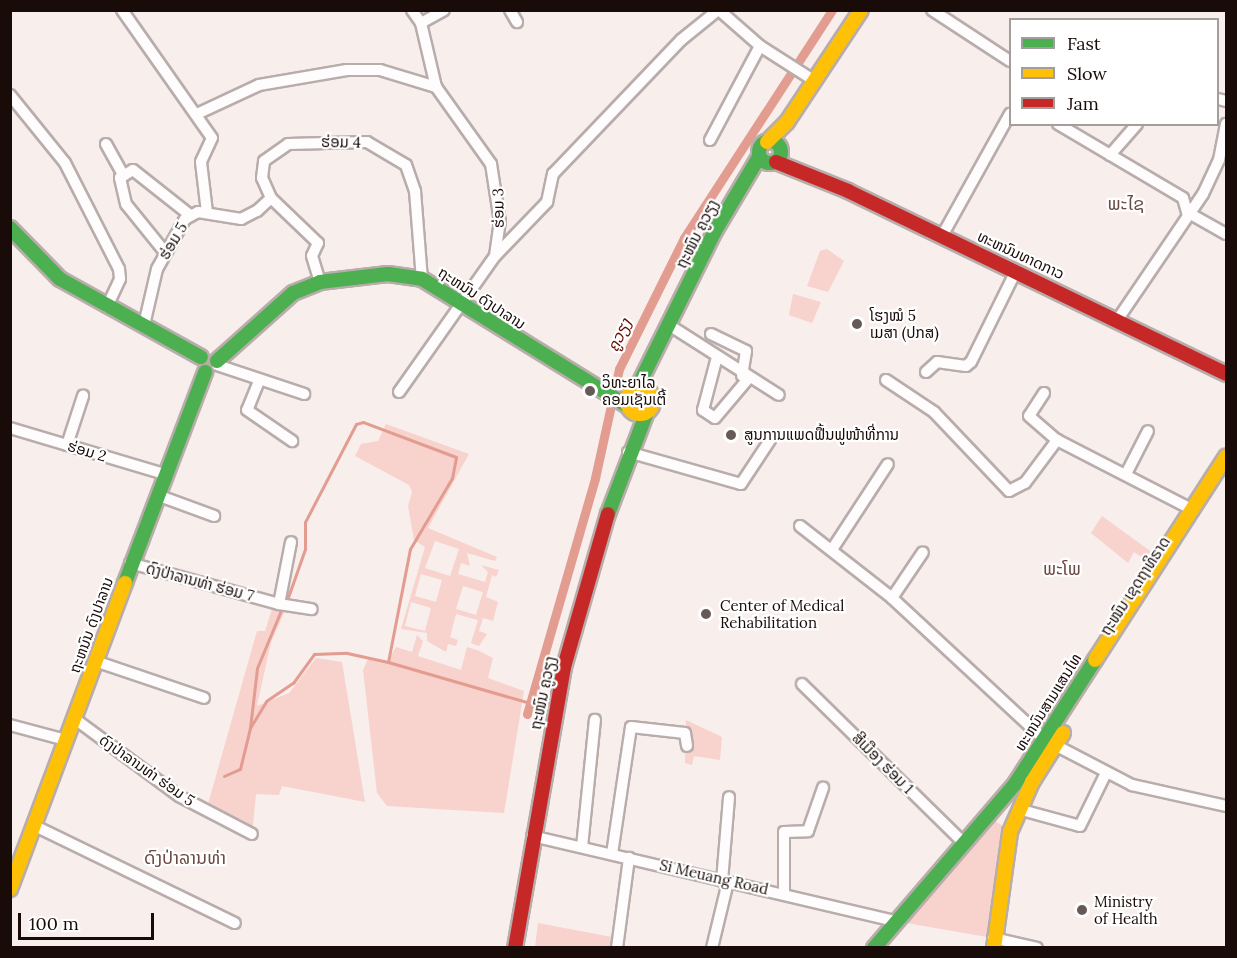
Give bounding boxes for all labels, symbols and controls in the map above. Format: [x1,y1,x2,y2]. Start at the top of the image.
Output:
legend [1009,18,1219,126]
text: Fast [1067,32,1101,55]
text: Slow [1067,62,1107,85]
text: Jam [1067,92,1099,115]
street label: ຮ່ອມ 4 [321,133,361,151]
street label: ຮ່ອມ 3 [489,188,507,228]
district label: ພະໄຊ [1108,193,1144,215]
street label: ຖະໜົນ ຄູວຽງ [672,197,722,271]
street label: ຮ່ອມ 5 [155,219,191,263]
street label: ທະຫນົນທາດກາວ [975,227,1067,283]
street label: ຖະຫນົນ ດົງປາລານ [435,263,529,333]
place label: ໂຮງໝໍ 5 ເມສາ (ປກສ) [870,306,939,341]
water label: ຄູວຽງ [603,315,635,355]
marker: ໂຮງໝໍ 5 ເມສາ (ປກສ) [848,315,866,333]
place label: ວິທະຍາໄລ ຄອມເຊັນເຕີ້ [602,373,666,408]
marker: ວິທະຍາໄລ ຄອມເຊັນເຕີ້ [583,384,597,398]
marker: ສູນການແພດຟື້ນຟູໜ້າທີ່ການ [722,426,740,444]
place label: ສູນການແພດຟື້ນຟູໜ້າທີ່ການ [744,426,899,444]
street label: ຮ່ອມ 2 [65,437,109,465]
street label: ຖະໜົນ ເຊດຖາທິຣາດ [1096,533,1174,639]
district label: ພະໂພ [1043,558,1081,580]
street label: ດົງປ່າລານທ່າ ຮ່ອມ 7 [144,559,256,605]
street label: ຖະຫນົນ ດົງປາລານ [65,575,117,675]
place label: Center of Medical Rehabilitation [720,596,844,631]
marker: Center of Medical Rehabilitation [697,605,715,623]
street label: ທະຫນົນສາມແສນໄທ [1011,650,1085,754]
street label: ຖະໜົນ ຄູວຽງ [526,655,560,731]
street label: ສີເມືອງ ຮ່ອມ 1 [849,729,917,797]
street label: ດົງປ່າລານທ່າ ຮ່ອມ 5 [96,730,198,810]
district label: ດົງປ່າລານທ່າ [144,847,226,869]
street label: Si Meuang Road [658,856,770,898]
place label: Ministry of Health [1094,892,1158,927]
scale bar [21,901,158,939]
marker: Ministry of Health [1075,903,1089,917]
text: 100 m [29,912,79,935]

